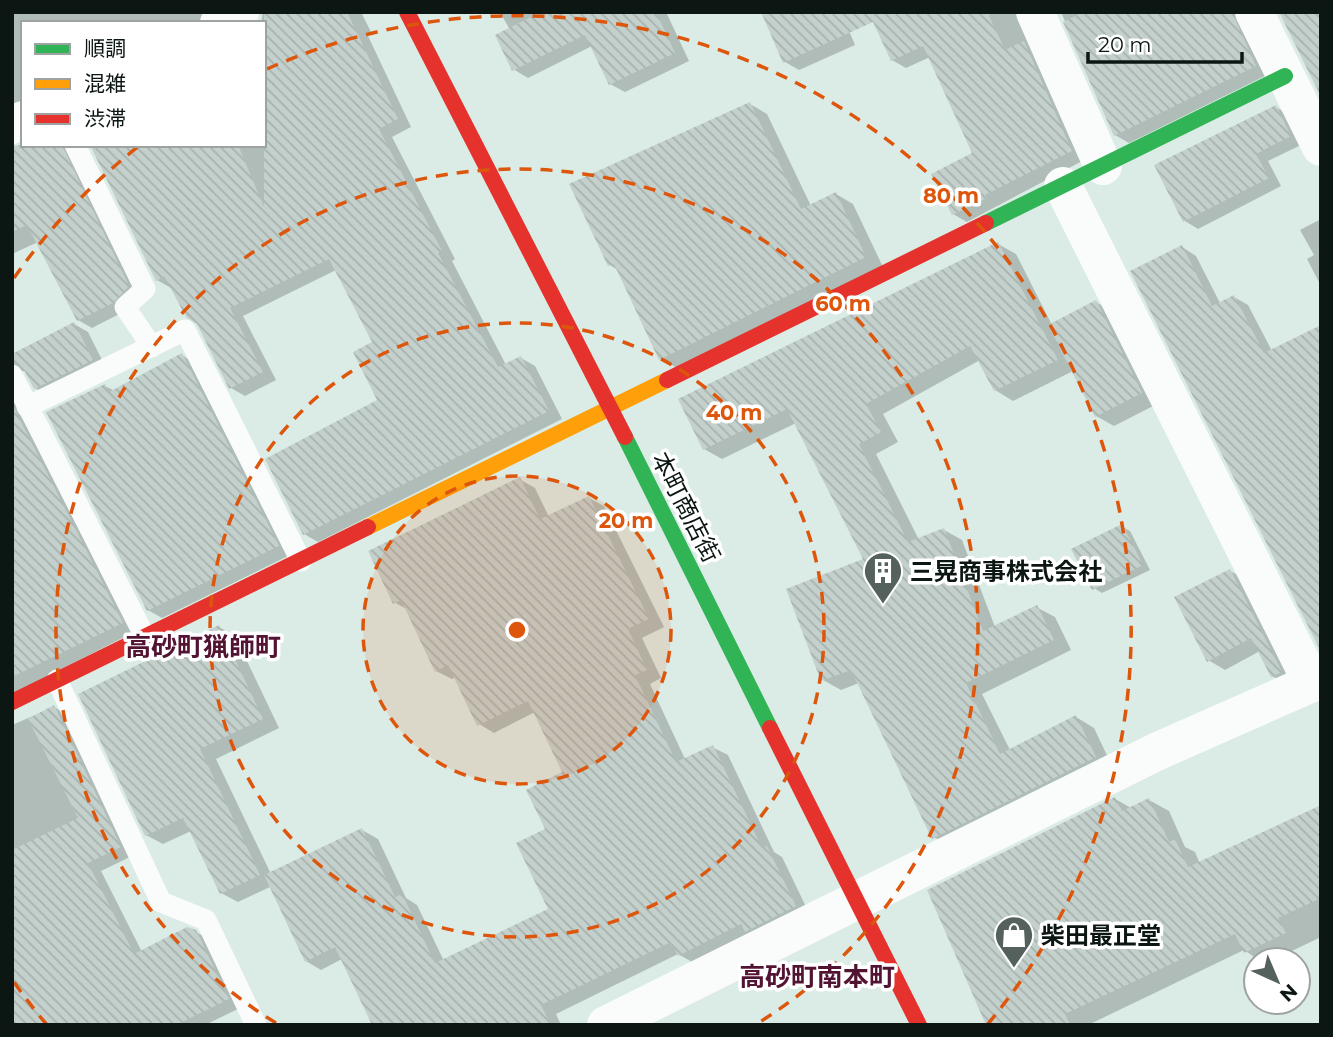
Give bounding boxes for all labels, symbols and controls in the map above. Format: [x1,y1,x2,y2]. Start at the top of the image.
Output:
legend [21,21,266,147]
scale bar [1088,21,1242,65]
text: 20 m [1098,32,1152,57]
text: 順調 [84,36,126,61]
text: 混雑 [84,71,126,96]
text: 渋滞 [84,106,126,131]
text: 80 m [923,183,979,208]
text: 60 m [815,291,871,316]
text: 40 m [706,400,762,425]
street label: 本町商店街 [646,447,726,567]
text: 20 m [599,508,653,533]
building icon: 三晃商事株式会社 [862,550,904,605]
place label: 三晃商事株式会社 [910,557,1102,586]
centre of rings [505,618,529,642]
district label: 高砂町猟師町 [125,631,281,663]
shop icon: 柴田最正堂 [993,914,1035,969]
place label: 柴田最正堂 [1041,921,1161,950]
north arrow [1242,946,1312,1016]
district label: 高砂町南本町 [739,961,895,993]
text: N [1275,979,1302,1006]

